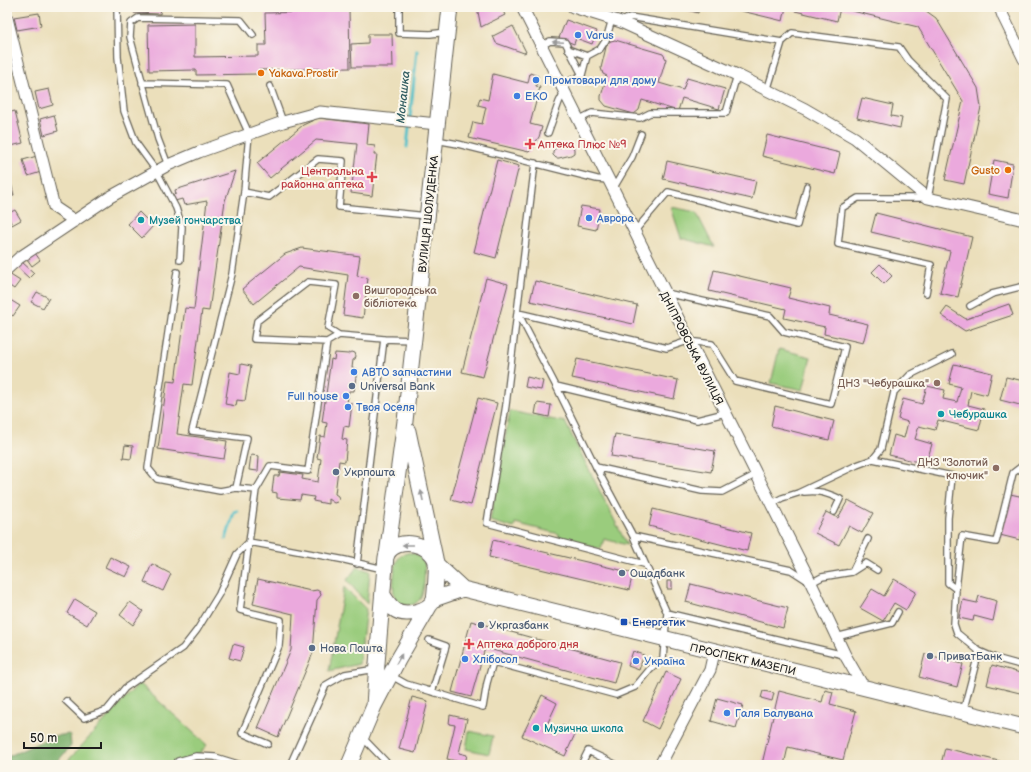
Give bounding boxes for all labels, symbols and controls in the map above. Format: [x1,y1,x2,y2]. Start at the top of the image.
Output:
place label: Varus [586,29,614,42]
marker: Varus [573,30,583,40]
one-way arrow [552,38,564,45]
place label: Yakava.Prostir [268,67,339,80]
marker: Yakava.Prostir [256,68,266,78]
water label: Монашка [393,70,414,124]
place label: Промтовари для дому [544,74,656,87]
marker: Промтовари для дому [531,75,541,85]
place label: EKO [525,90,548,103]
marker: EKO [512,91,522,101]
place label: Аптека Плюс №9 [537,138,627,151]
marker: Аптека Плюс №9 [525,139,535,149]
street label: ВУЛИЦЯ ШОЛУДЕНКА [416,154,441,273]
place label: Gusto [971,164,1000,177]
place label: Центральна районна аптека [281,165,364,191]
marker: Gusto [1003,165,1013,175]
marker: Центральна районна аптека [367,172,377,182]
place label: Аврора [596,212,635,225]
marker: Аврора [584,213,594,223]
place label: Музей гончарства [149,214,242,227]
marker: Музей гончарства [136,215,146,225]
place label: Вишгородська бібліотека [364,284,437,310]
street label: ДНІПРОВСЬКА ВУЛИЦЯ [657,289,726,407]
marker: Вишгородська бібліотека [351,291,361,301]
place label: АВТО запчастини [361,366,452,379]
marker: АВТО запчастини [349,367,359,377]
place label: ДНЗ "Чебурашка" [838,377,929,390]
marker: ДНЗ "Чебурашка" [932,378,942,388]
place label: Universal Bank [360,380,435,393]
marker: Universal Bank [347,381,357,391]
place label: Full house [287,390,338,403]
marker: Full house [341,391,351,401]
place label: Твоя Оселя [356,401,415,414]
marker: Твоя Оселя [343,402,353,412]
place label: Чебурашка [949,408,1007,421]
marker: Чебурашка [936,409,946,419]
place label: ДНЗ "Золотий ключик" [917,456,988,482]
marker: ДНЗ "Золотий ключик" [991,463,1001,473]
place label: Укрпошта [344,466,396,479]
marker: Укрпошта [331,467,341,477]
one-way arrow [418,490,424,502]
one-way arrow [401,542,414,548]
place label: Ощадбанк [630,567,685,580]
marker: Ощадбанк [617,568,627,578]
place label: Енергетик [632,616,685,629]
marker: Енергетик [619,617,629,627]
place label: Укргазбанк [489,619,549,632]
marker: Укргазбанк [476,620,486,630]
place label: Аптека доброго дня [476,638,579,651]
marker: Аптека доброго дня [464,639,474,649]
street label: ПРОСПЕКТ МАЗЕПИ [689,641,797,678]
place label: Нова Пошта [320,642,383,655]
marker: Нова Пошта [307,643,317,653]
place label: ПриватБанк [938,650,1002,663]
marker: ПриватБанк [925,651,935,661]
one-way arrow [395,653,402,665]
place label: Хлібосол [473,653,518,666]
marker: Хлібосол [460,654,470,664]
place label: Україна [644,655,686,668]
marker: Україна [631,656,641,666]
place label: Галя Балувана [735,707,814,720]
marker: Галя Балувана [722,708,732,718]
place label: Музична школа [544,722,624,735]
marker: Музична школа [531,723,541,733]
scale bar [24,724,101,750]
text: 50 m [30,731,57,746]

